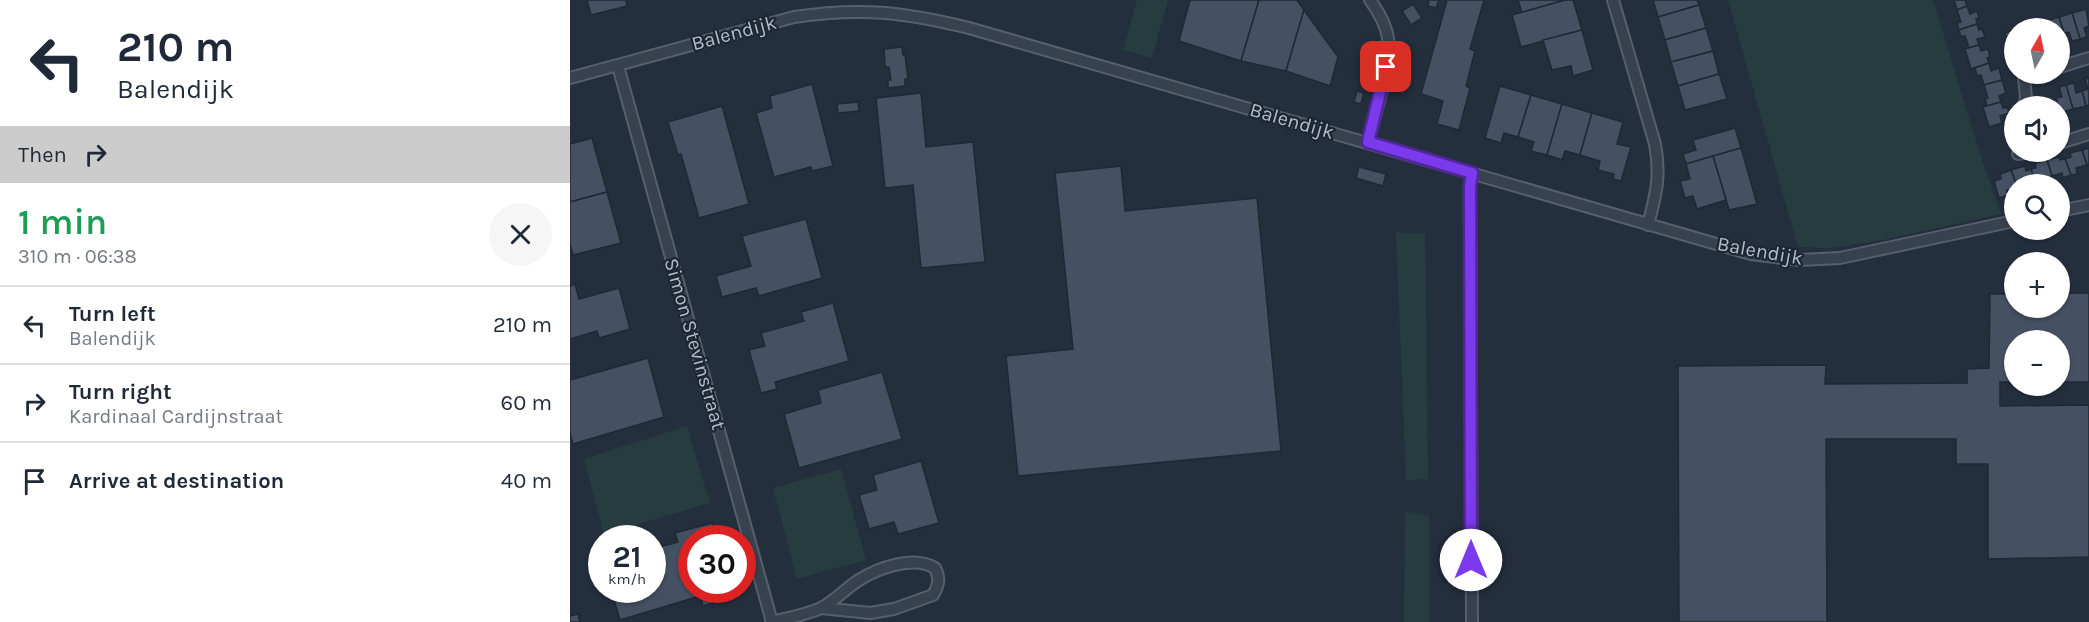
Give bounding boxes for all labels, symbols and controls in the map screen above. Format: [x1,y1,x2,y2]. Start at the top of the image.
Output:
street label: Balendijk [689,11,779,55]
north arrow [2004,18,2070,84]
map controls [2004,18,2070,396]
text: 210 m [117,22,234,72]
icon: left [18,24,96,102]
pin [1360,41,1411,92]
icon: arrive [1369,50,1402,83]
text: Balendijk [117,73,234,105]
button: sound [2004,96,2070,162]
street label: Balendijk [1247,98,1337,144]
icon: right [79,138,112,171]
text: Then [18,142,67,168]
button: search [2004,174,2070,240]
text: 1 min [18,201,107,243]
button: close [489,203,552,266]
street label: Balendijk [1715,232,1805,270]
text: 310 m · 06:38 [18,245,137,268]
button: + [2004,252,2070,318]
street label: Simon Stevinstraat [660,256,731,433]
text: Turn left [69,301,156,327]
icon: left [18,309,51,342]
text: 210 m [493,312,552,338]
text: Balendijk [69,327,156,350]
button: − [2004,330,2070,396]
text: Turn right [69,379,172,405]
icon: right [18,387,51,420]
text: 60 m [501,390,552,416]
text: Kardinaal Cardijnstraat [69,405,283,428]
icon: arrive [18,465,51,498]
text: Arrive at destination [69,468,284,494]
text: 40 m [501,468,552,494]
speed limit sign: 30 [678,525,756,603]
position arrow [1439,528,1503,592]
text: 21 [613,539,641,575]
text: km/h [608,570,646,588]

